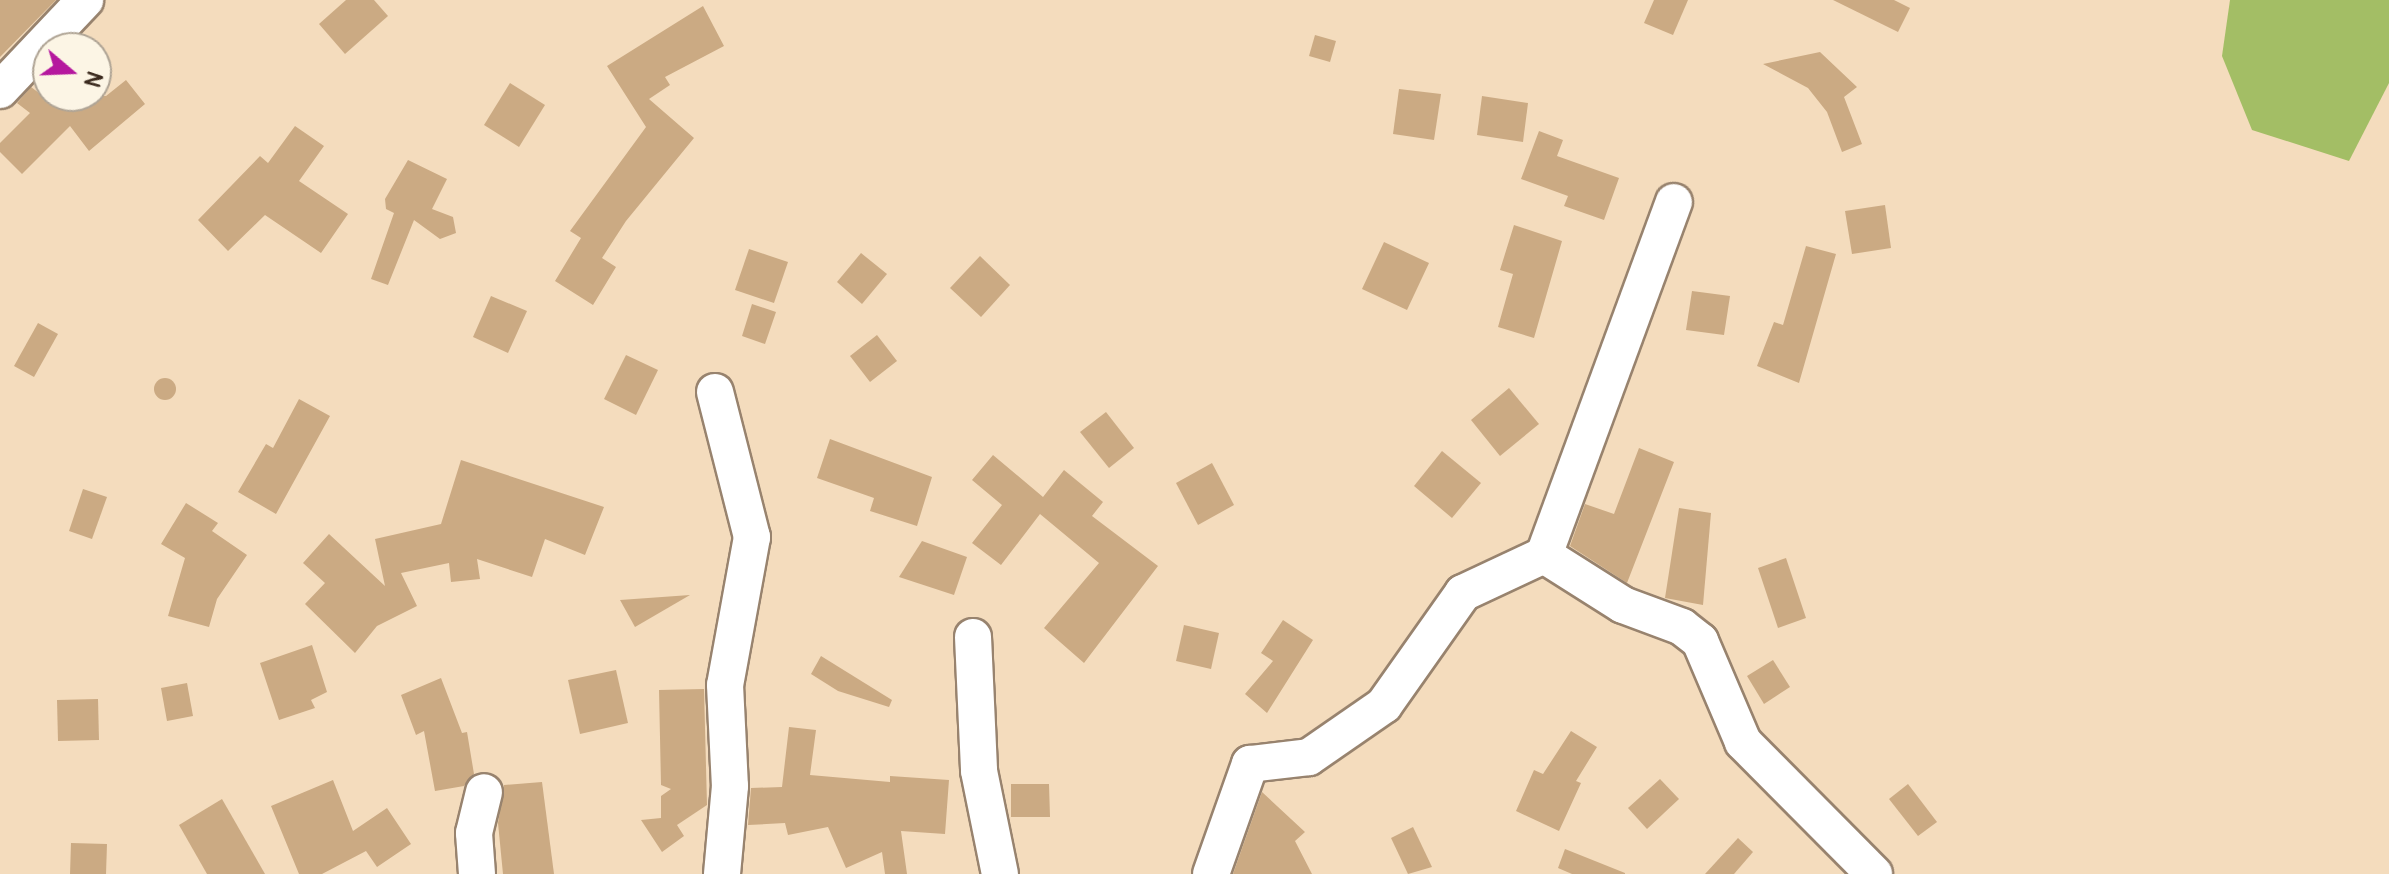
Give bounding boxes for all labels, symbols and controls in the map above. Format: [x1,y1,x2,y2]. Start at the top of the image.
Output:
north arrow [32,32,112,112]
text: N [77,68,108,91]

